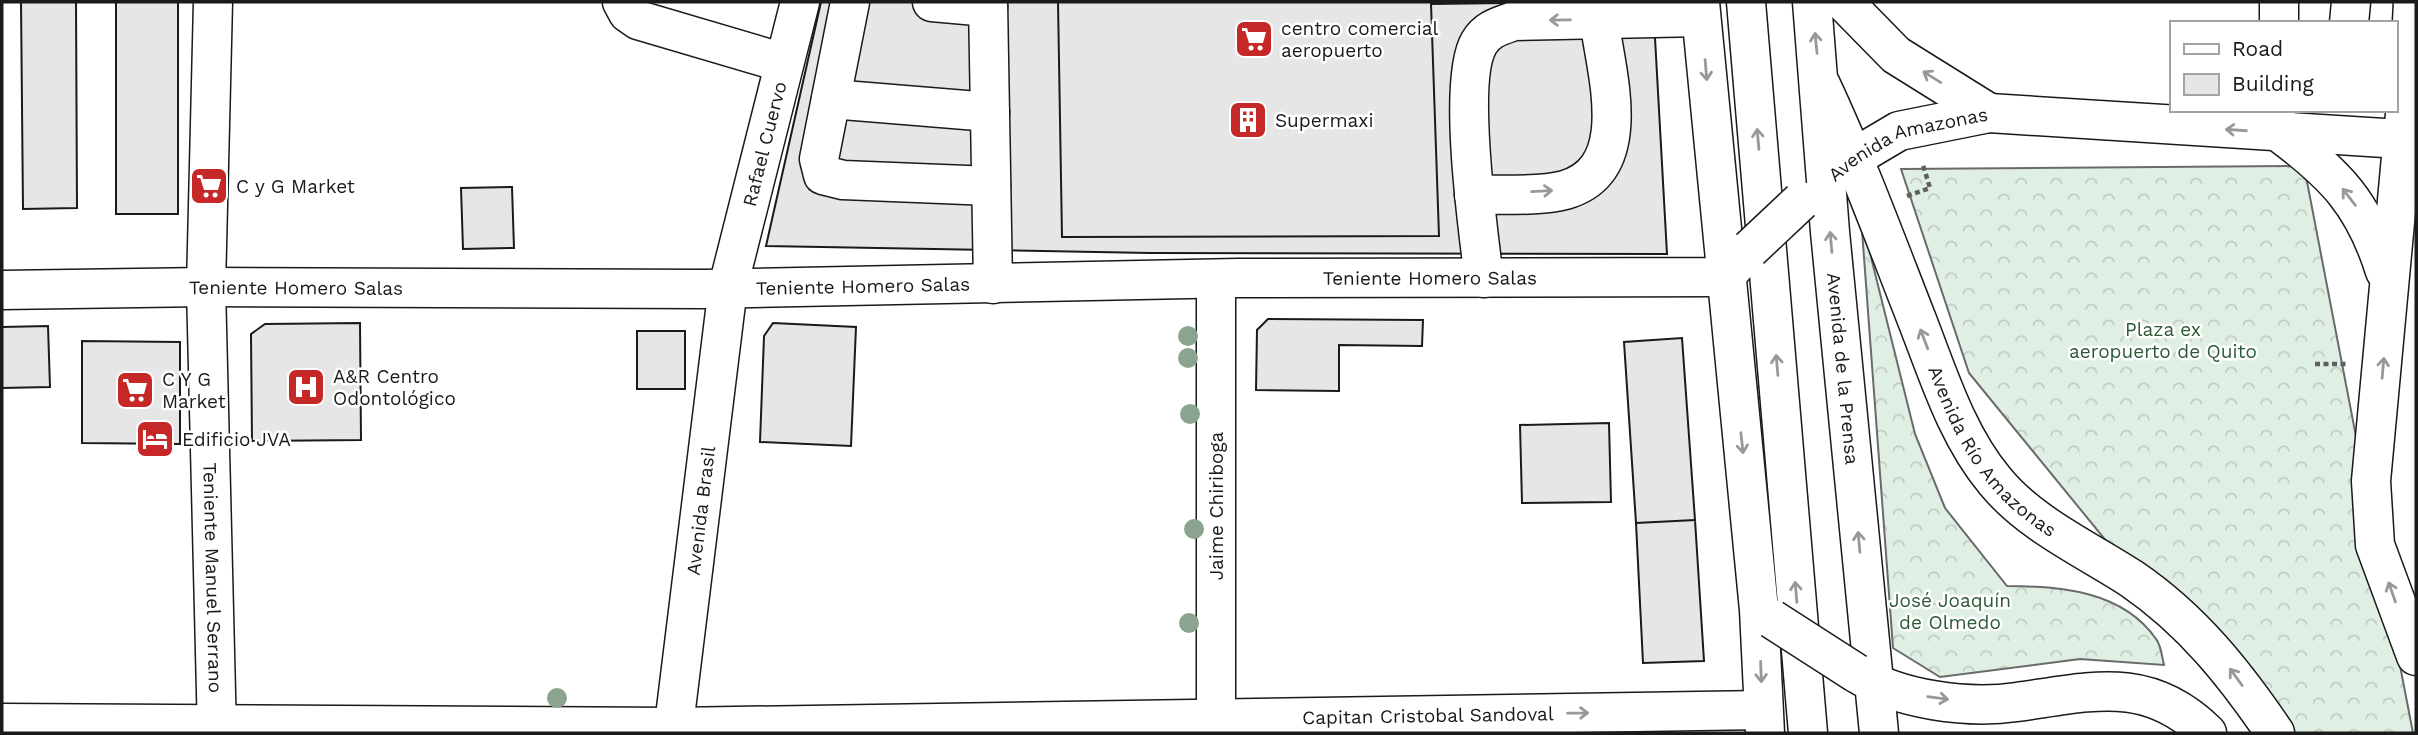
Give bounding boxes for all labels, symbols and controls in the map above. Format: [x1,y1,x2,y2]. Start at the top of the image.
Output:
one-way arrow [1548,13,1571,27]
place label: centro comercial aeropuerto [1281,17,1439,62]
supermarket icon: centro comercial aeropuerto [1233,18,1275,60]
legend [2170,21,2397,112]
one-way arrow [1809,33,1822,55]
text: Road [2232,36,2283,61]
one-way arrow [1700,58,1713,81]
one-way arrow [1922,69,1942,83]
text: Building [2232,71,2314,96]
street label: Rafael Cuervo [738,79,792,209]
building icon: Supermaxi [1227,99,1269,141]
street label: Avenida Amazonas [1824,103,1990,186]
place label: Supermaxi [1275,109,1373,132]
one-way arrow [2225,123,2247,136]
one-way arrow [1751,128,1764,150]
supermarket icon: C y G Market [188,165,230,207]
place label: C y G Market [236,175,355,198]
one-way arrow [1530,185,1553,198]
one-way arrow [2341,188,2356,207]
one-way arrow [1824,231,1837,254]
street label: Teniente Homero Salas [1323,266,1537,290]
street label: Avenida de la Prensa [1822,272,1864,466]
street label: Teniente Homero Salas [756,273,970,300]
street label: Teniente Homero Salas [189,276,403,300]
park label: Plaza ex aeropuerto de Quito [2069,318,2257,363]
one-way arrow [1917,328,1929,350]
one-way arrow [1770,355,1783,377]
one-way arrow [2377,358,2390,380]
street label: Avenida Río Amazonas [1923,363,2061,542]
place label: A&R Centro Odontológico [333,365,456,410]
hospital icon: A&R Centro Odontológico [285,366,327,408]
place label: C Y G Market [162,368,226,413]
supermarket icon: C Y G Market [114,369,156,411]
hotel icon: Edificio JVA [134,418,176,460]
place label: Edificio JVA [182,428,291,451]
street label: Jaime Chiriboga [1205,431,1228,580]
one-way arrow [1736,431,1749,453]
street label: Avenida Brasil [682,445,720,577]
street label: Teniente Manuel Serrano [198,462,227,693]
one-way arrow [1852,531,1865,554]
one-way arrow [1789,581,1802,604]
one-way arrow [2385,582,2397,604]
park label: José Joaquín de Olmedo [1889,589,2011,634]
one-way arrow [1754,660,1767,683]
one-way arrow [2229,668,2243,687]
one-way arrow [1926,692,1949,705]
street label: Capitan Cristobal Sandoval [1302,702,1554,729]
one-way arrow [1566,706,1589,719]

